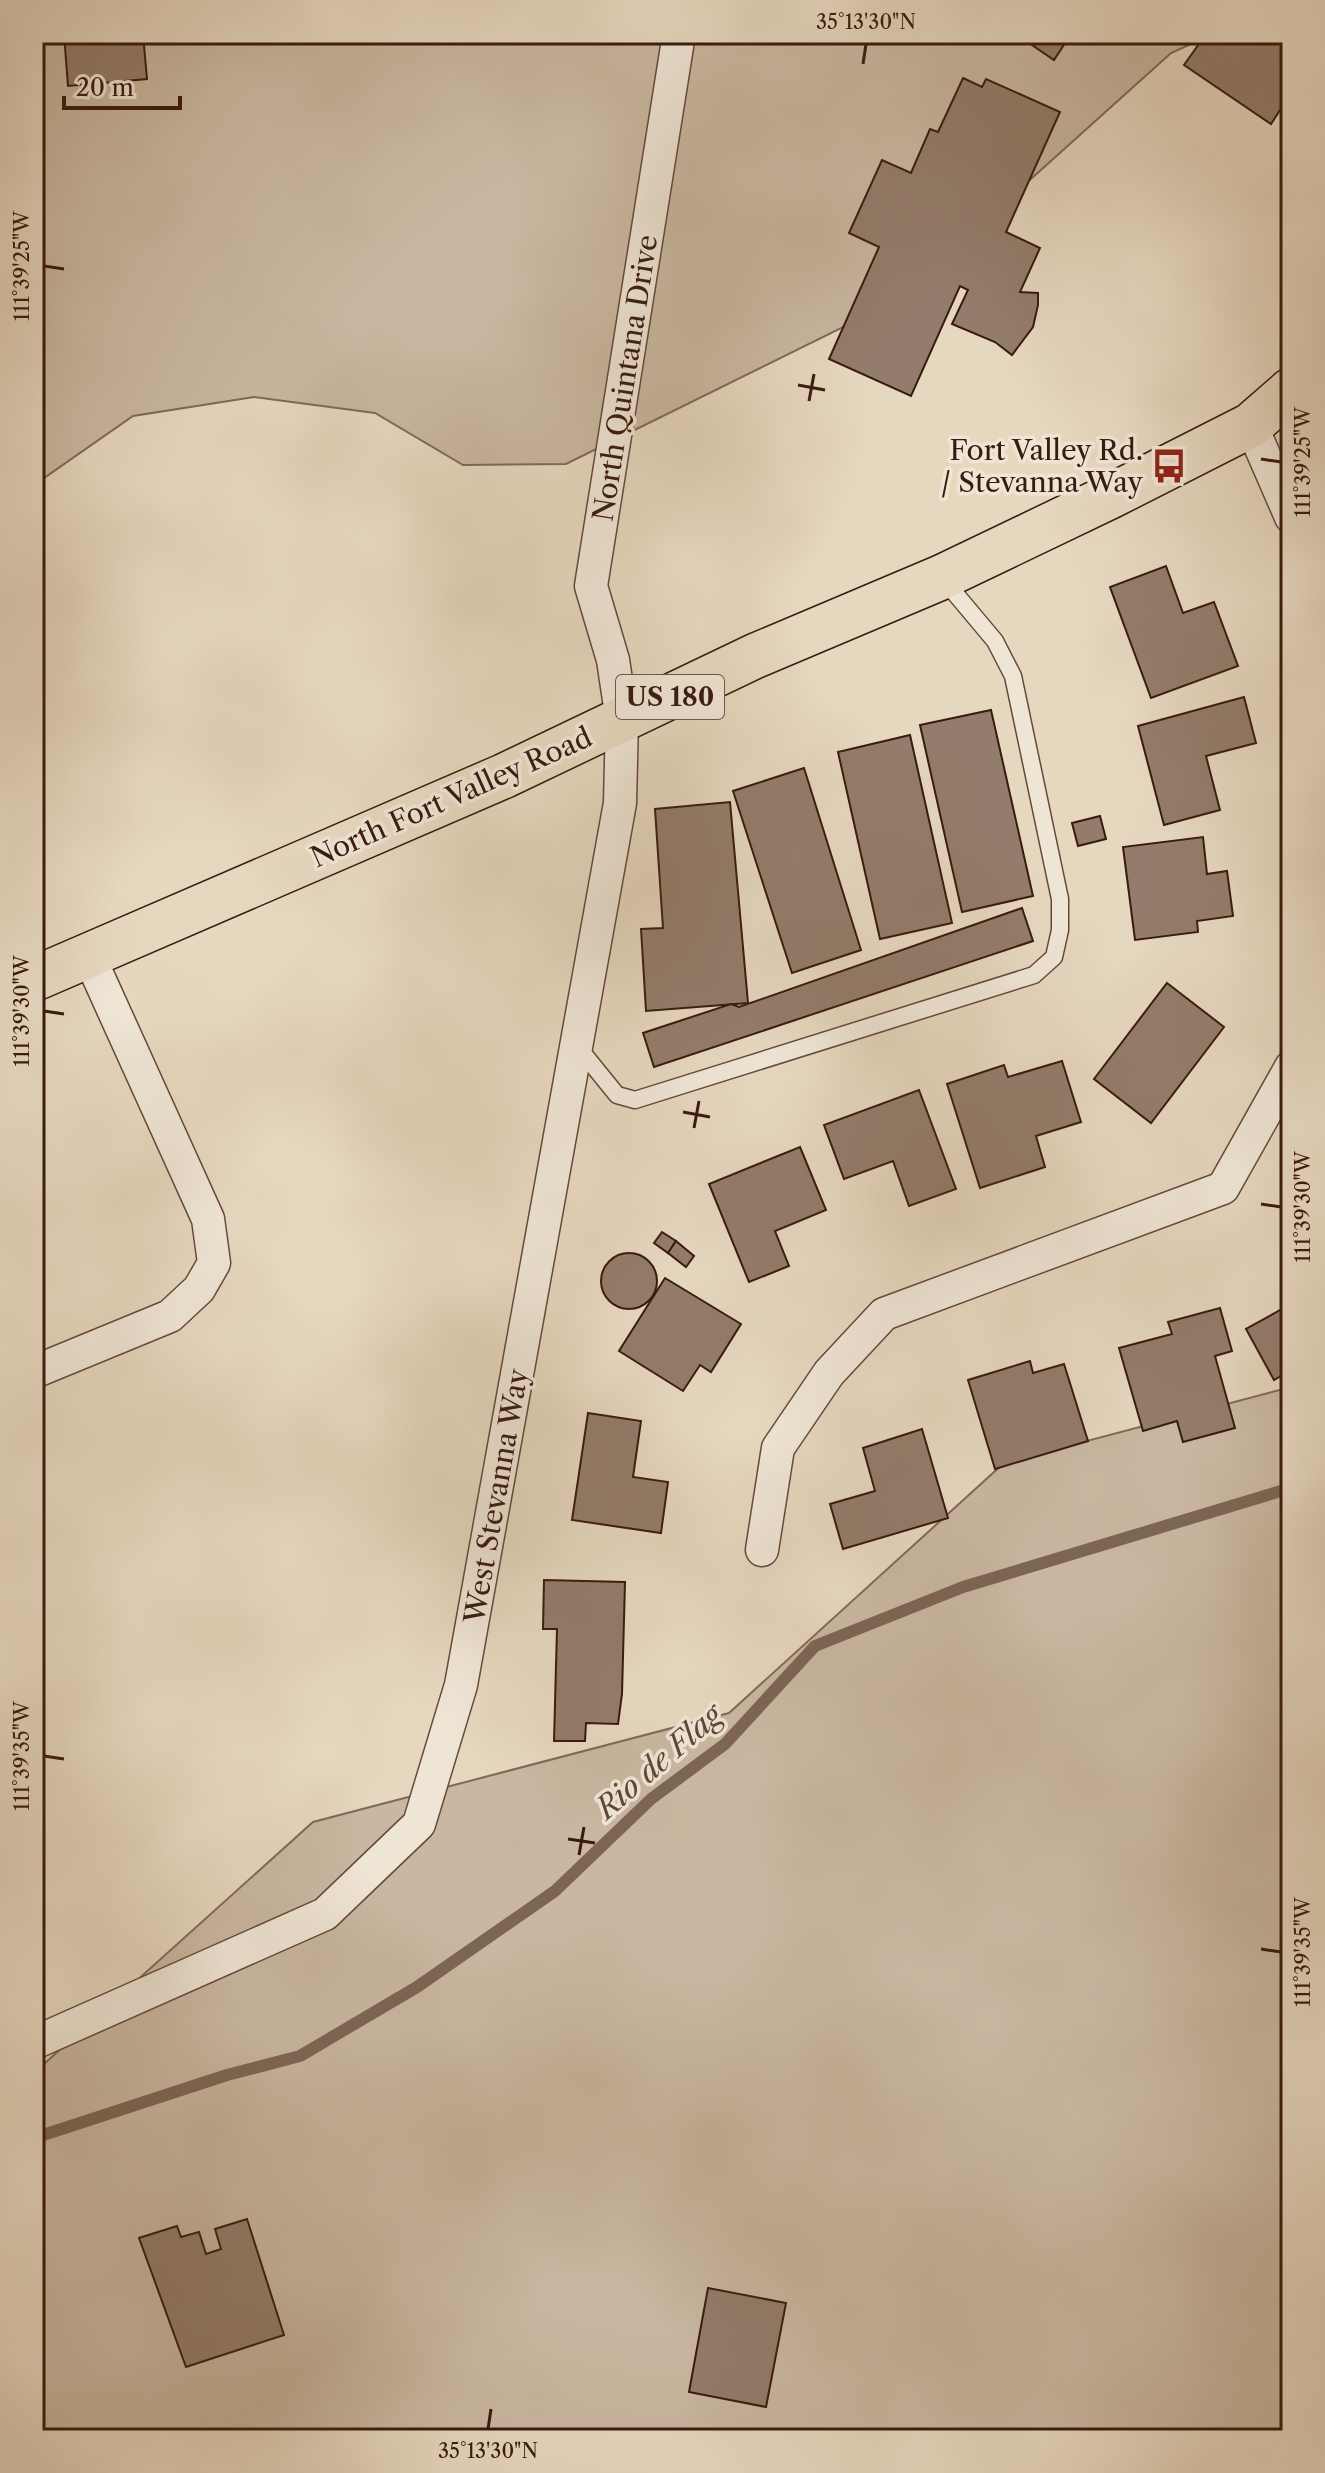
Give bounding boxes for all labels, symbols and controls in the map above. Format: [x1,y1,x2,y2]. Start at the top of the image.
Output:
text: 35°13'30"N [816,10,916,34]
scale bar [64,60,180,110]
text: 20 m [76,73,134,102]
text: 111°39'25"W [10,210,34,321]
street label: North Quintana Drive [586,232,664,524]
text: 111°39'25"W [1291,406,1315,517]
place label: Fort Valley Rd. / Stevanna Way [941,433,1143,499]
bus stop icon: Fort Valley Rd. / Stevanna Way [1150,447,1188,485]
road number: US 180 [616,675,724,719]
street label: North Fort Valley Road [305,720,597,874]
text: 111°39'30"W [10,954,34,1067]
text: 111°39'30"W [1291,1150,1315,1263]
street label: West Stevanna Way [457,1366,535,1627]
water label: Rio de Flag [586,1695,732,1828]
text: 111°39'35"W [10,1700,34,1811]
text: 111°39'35"W [1291,1896,1315,2007]
text: 35°13'30"N [438,2439,538,2463]

